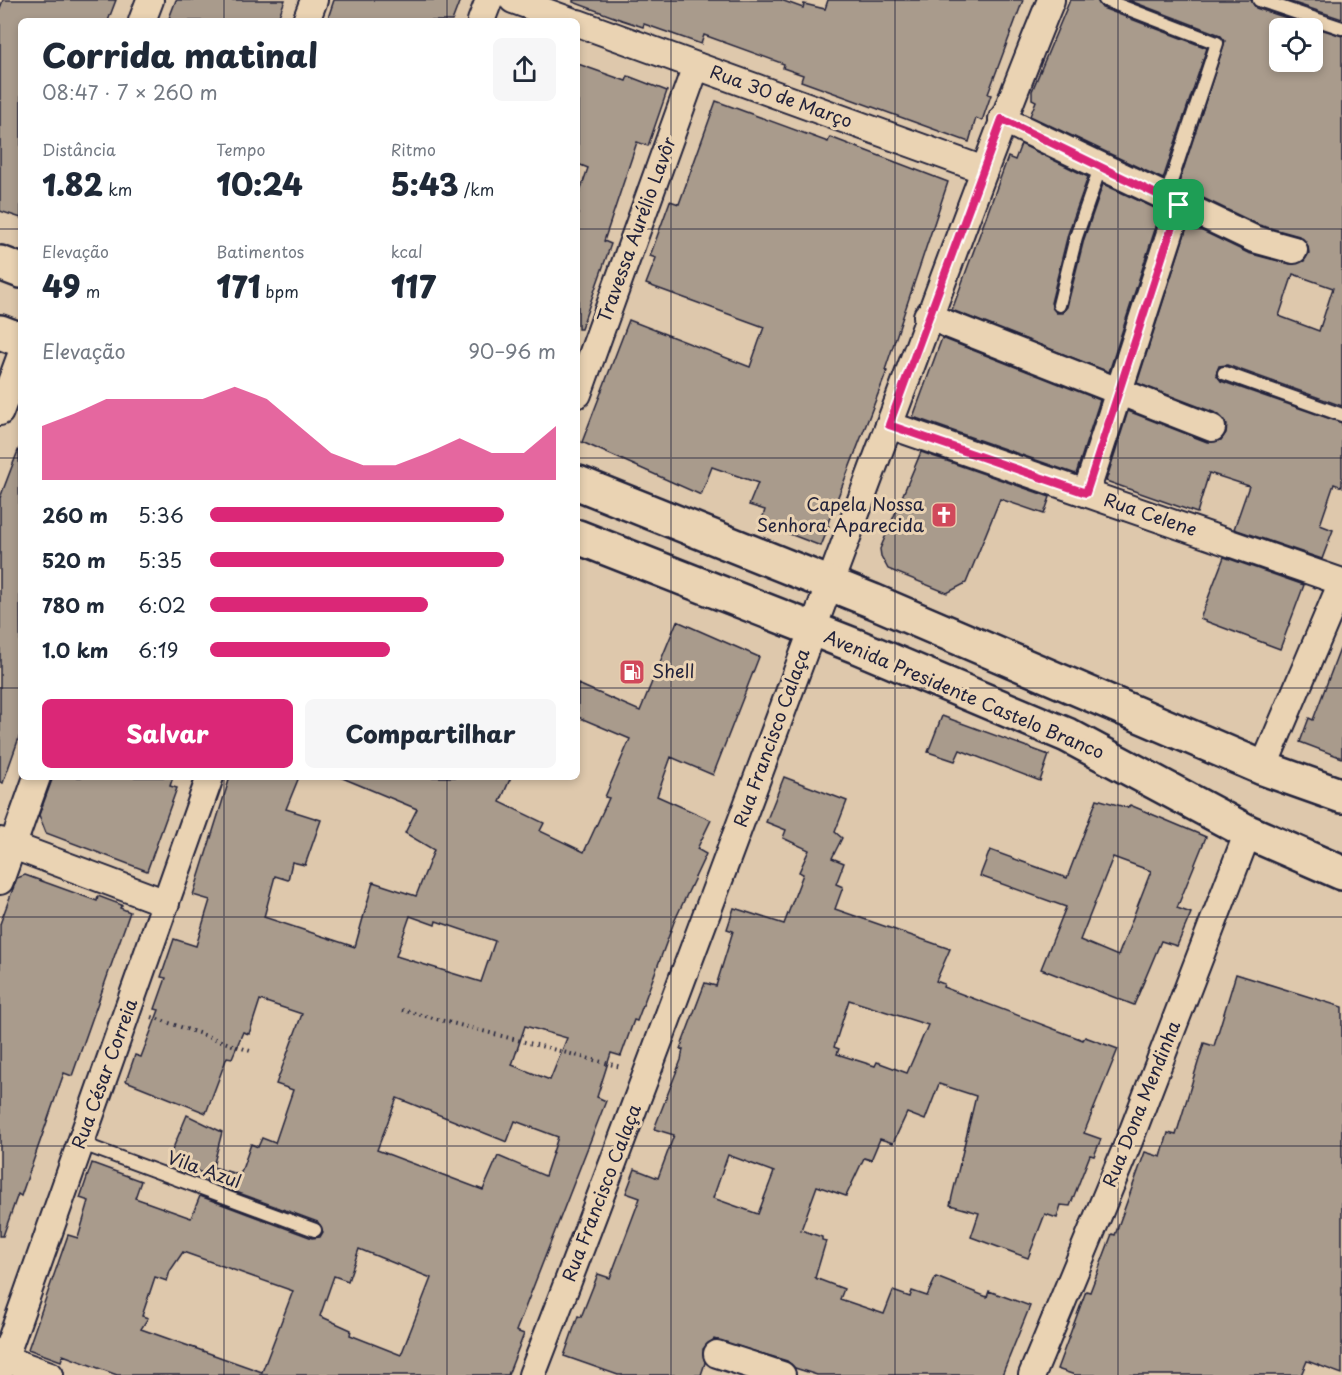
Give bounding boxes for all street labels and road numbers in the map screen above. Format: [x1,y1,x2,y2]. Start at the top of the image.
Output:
street label: Rua 30 de Março [707,57,856,134]
street label: Travessa Aurélio Lavôr [589,133,682,326]
street label: Rua Celene [1100,485,1200,542]
street label: Avenida Presidente Castelo Branco [820,622,1109,765]
street label: Rua Francisco Calaça [726,644,816,831]
street label: Rua César Correia [64,995,143,1152]
street label: Rua Dona Mendinha [1095,1015,1187,1191]
street label: Rua Francisco Calaça [554,1099,647,1285]
street label: Vila Azul [164,1143,245,1194]

